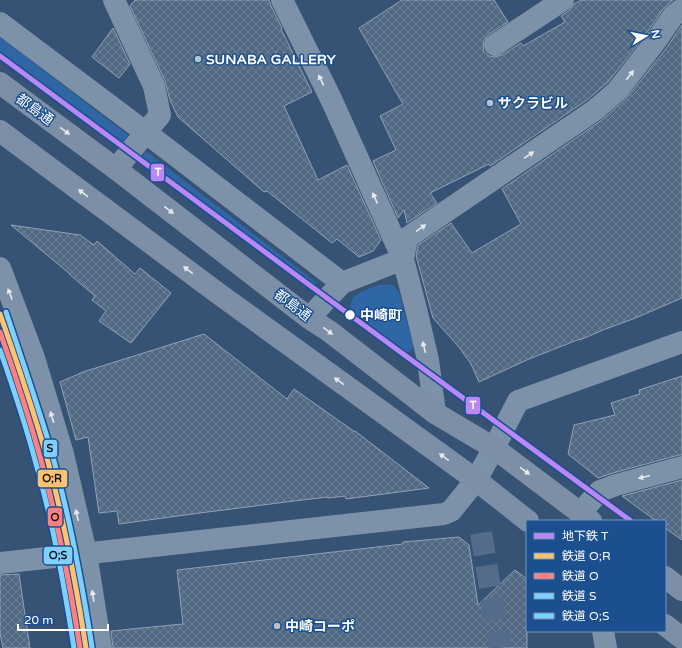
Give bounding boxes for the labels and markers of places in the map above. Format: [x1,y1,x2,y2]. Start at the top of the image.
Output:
place label: SUNABA GALLERY [206,51,336,68]
marker: SUNABA GALLERY [193,54,203,64]
place label: サクラビル [498,95,568,112]
marker: サクラビル [485,98,495,108]
place label: 中崎町 [360,307,402,324]
marker: 中崎町 [343,308,357,322]
place label: 中崎コーポ [285,618,355,635]
marker: 中崎コーポ [272,621,282,631]

